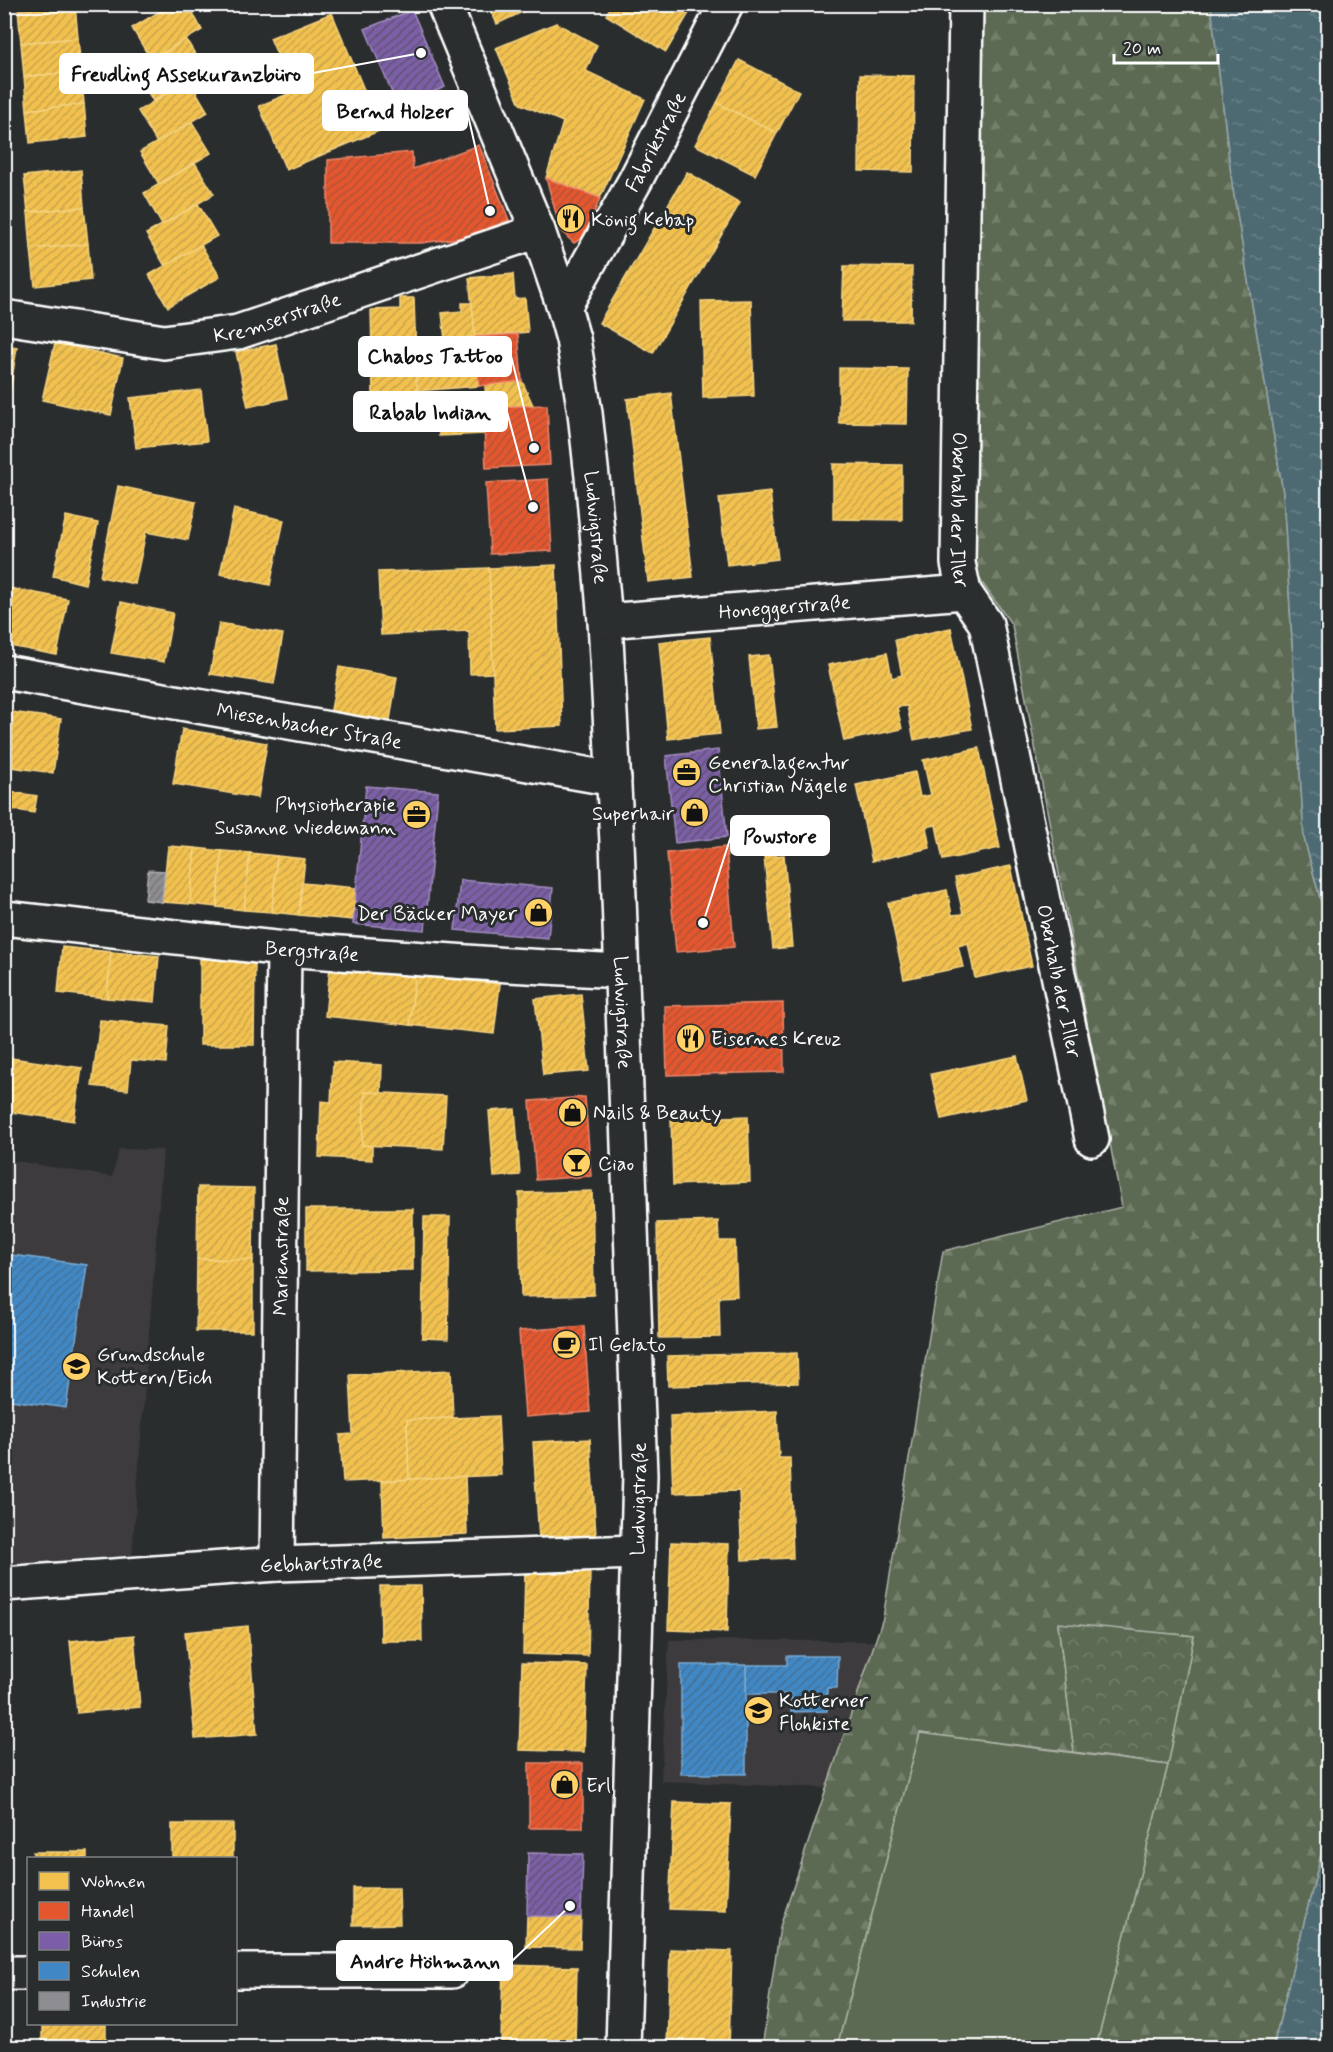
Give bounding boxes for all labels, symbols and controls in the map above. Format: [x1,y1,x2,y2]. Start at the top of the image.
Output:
scale bar [1114,27,1218,65]
text: 20 m [1123,37,1161,61]
callout: Freudling Assekuranzbüro [60,54,313,93]
text: Freudling Assekuranzbüro [71,61,301,91]
street label: Fabrikstraße [619,87,694,197]
callout: Bernd Holzer [323,91,467,130]
text: Bernd Holzer [337,98,455,126]
restaurant icon: König Kebap [554,203,586,235]
place label: König Kebap [591,207,694,236]
street label: Kremserstraße [212,286,345,350]
callout: Chabos Tattoo [359,337,511,376]
text: Chabos Tattoo [367,343,503,371]
callout: Rabab Indian [354,392,507,431]
text: Rabab Indian [369,399,491,427]
street label: Oberhalb der Iller [943,432,975,591]
street label: Ludwigstraße [576,469,614,585]
street label: Honeggerstraße [718,589,852,627]
street label: Miesenbacher Straße [214,698,404,757]
place label: Generalagentur Christian Nägele [708,750,849,800]
office icon: Generalagentur Christian Nägele [671,757,703,789]
place label: Physiotherapie Susanne Wiedemann [214,792,396,842]
shop icon: Superhair [679,797,711,829]
office icon: Physiotherapie Susanne Wiedemann [401,799,433,831]
place label: Superhair [592,801,675,828]
callout: Powstore [731,816,829,855]
text: Powstore [743,823,817,851]
shop icon: Der Bäcker Mayer [522,897,554,929]
place label: Der Bäcker Mayer [357,901,518,928]
street label: Oberhalb der Iller [1029,902,1087,1061]
street label: Bergstraße [264,935,360,969]
street label: Ludwigstraße [606,955,637,1070]
restaurant icon: Eisernes Kreuz [674,1022,706,1054]
place label: Eisernes Kreuz [711,1026,841,1053]
shop icon: Nails & Beauty [556,1096,588,1128]
place label: Nails & Beauty [593,1100,721,1127]
bar icon: Ciao [561,1147,593,1179]
place label: Ciao [598,1151,634,1178]
street label: Marienstraße [268,1196,296,1316]
cafe icon: Il Gelato [551,1328,583,1360]
place label: Il Gelato [588,1332,666,1359]
place label: Grundschule Kottern/Eich [97,1342,212,1392]
school or university icon: Grundschule Kottern/Eich [60,1350,92,1382]
street label: Ludwigstraße [625,1442,654,1556]
street label: Gebhartstraße [259,1548,383,1580]
place label: Kotterner Flohkiste [779,1688,869,1738]
school or university icon: Kotterner Flohkiste [742,1695,774,1727]
shop icon: Erl [549,1769,581,1801]
place label: Erl [586,1773,611,1800]
legend [27,1857,237,2025]
text: Wohnen [81,1870,145,1894]
text: Handel [81,1900,134,1924]
text: Büros [81,1930,123,1954]
callout: Andre Höhmann [337,1941,512,1980]
text: Andre Höhmann [350,1948,500,1976]
text: Schulen [81,1960,140,1984]
text: Industrie [81,1990,147,2014]

